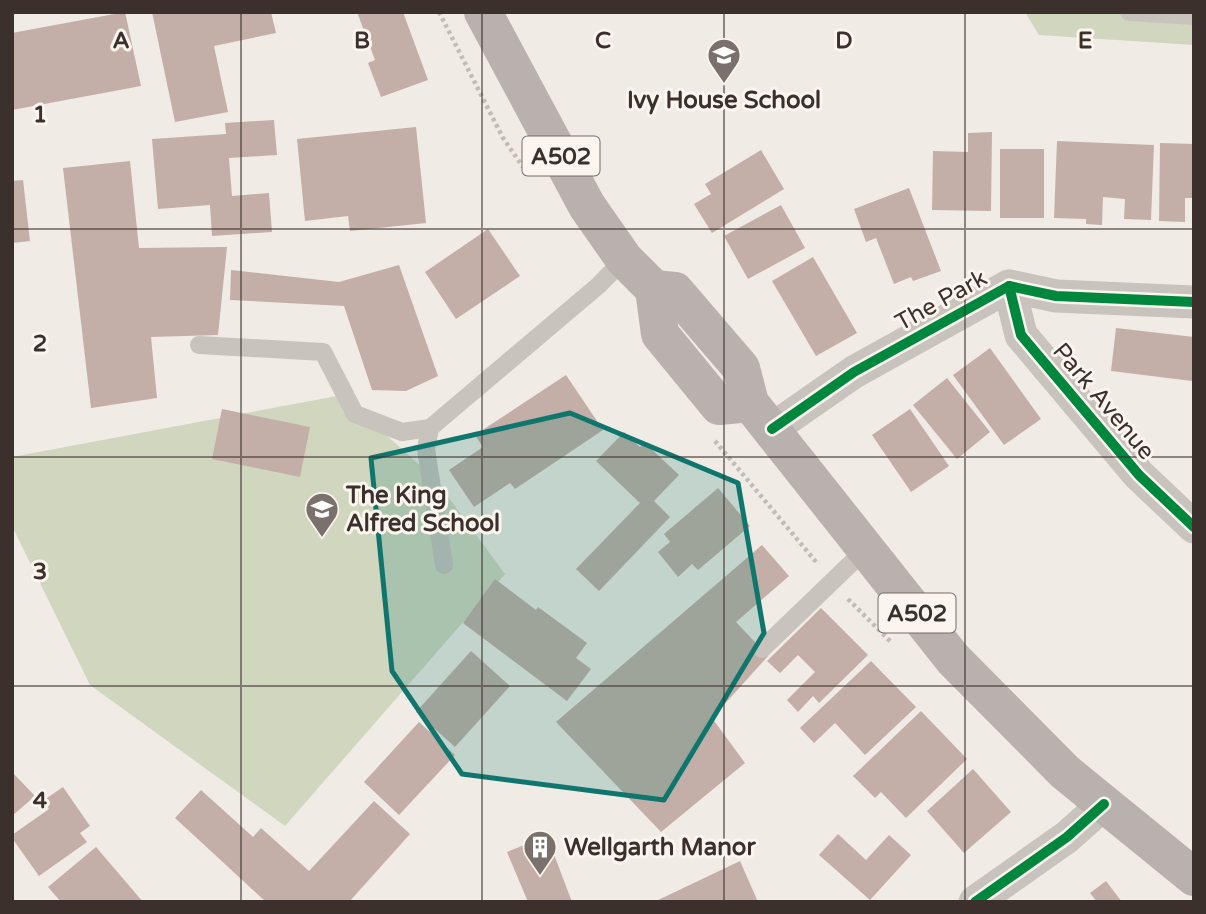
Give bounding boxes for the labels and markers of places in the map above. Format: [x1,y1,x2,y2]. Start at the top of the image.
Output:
school or university icon: Ivy House School [705,36,743,85]
place label: Ivy House School [627,86,821,115]
place label: The King Alfred School [345,481,500,538]
school or university icon: The King Alfred School [303,490,341,539]
building icon: Wellgarth Manor [521,828,559,877]
place label: Wellgarth Manor [564,833,756,862]

